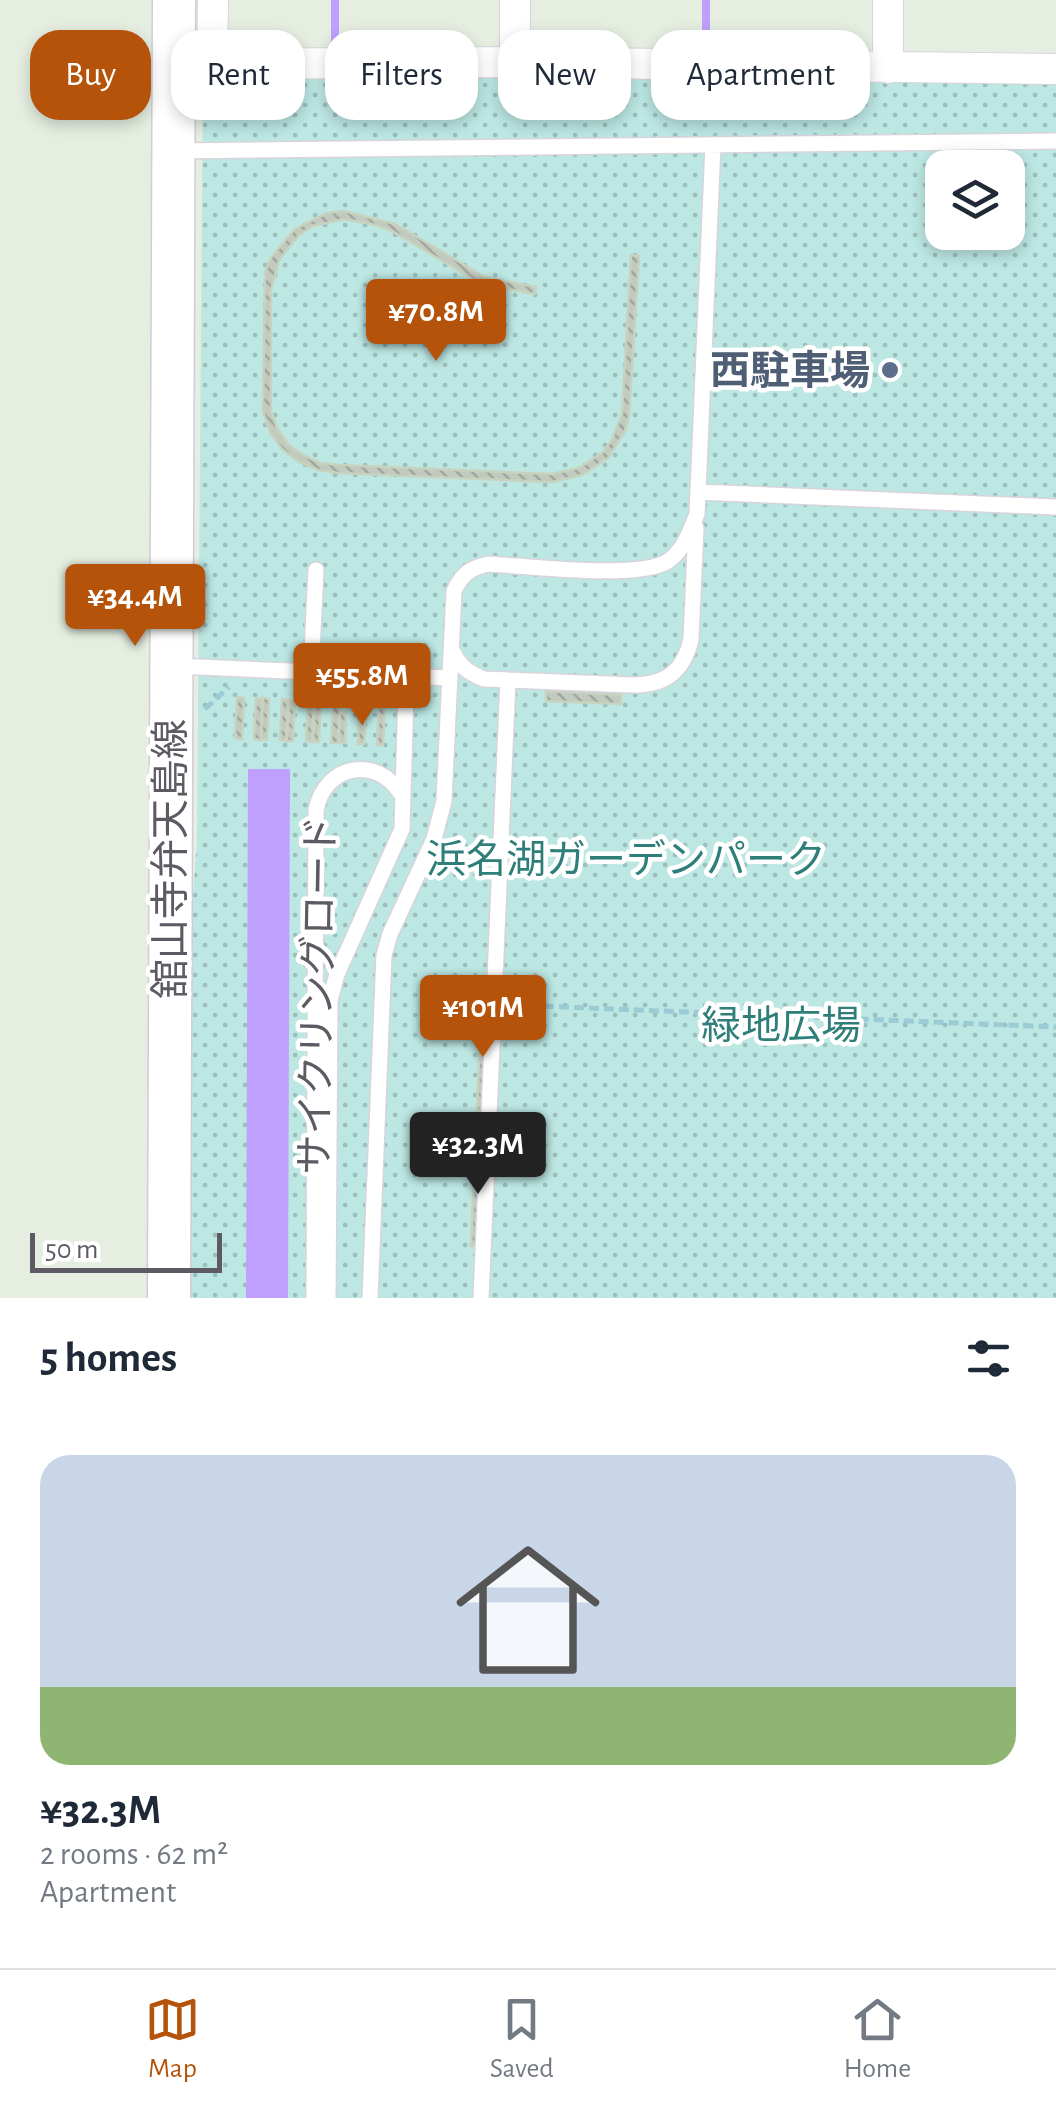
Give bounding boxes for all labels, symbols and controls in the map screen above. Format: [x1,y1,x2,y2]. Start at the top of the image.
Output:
chip: Buy [30,30,151,120]
chip: Rent [171,30,305,120]
chip: Filters [325,30,478,120]
chip: New [498,30,631,120]
chip: Apartment [651,30,870,120]
map controls [925,150,1025,250]
button: layers [925,150,1025,250]
pin: ¥70.8M [355,279,517,364]
text: ¥70.8M [388,295,484,327]
place label: 西駐車場 [710,349,870,392]
marker: 西駐車場 [879,359,901,381]
pin: ¥34.4M [54,564,216,649]
text: ¥34.4M [87,580,183,612]
pin: ¥55.8M [281,643,443,728]
text: ¥55.8M [315,659,409,691]
street label: 舘山寺弁天島線 [150,719,192,999]
street label: サイクリングロード [294,815,342,1175]
park label: 浜名湖ガーデンパーク [426,838,826,881]
pin: ¥101M [413,975,553,1060]
text: ¥101M [442,991,524,1023]
park label: 緑地広場 [701,1005,861,1047]
pin: ¥32.3M [397,1112,559,1197]
text: ¥32.3M [432,1128,524,1160]
scale bar [30,1228,222,1272]
text: 50 m [45,1236,99,1264]
icon: filters [961,1331,1016,1386]
text: 5 homes [40,1337,177,1379]
icon: home [438,1520,618,1700]
text: ¥32.3M [40,1789,161,1831]
text: 2 rooms · 62 m² [40,1838,228,1870]
text: Apartment [40,1876,176,1908]
tab: Map [145,1992,200,2086]
tab: Saved [490,1992,554,2086]
tab: Home [844,1992,911,2086]

